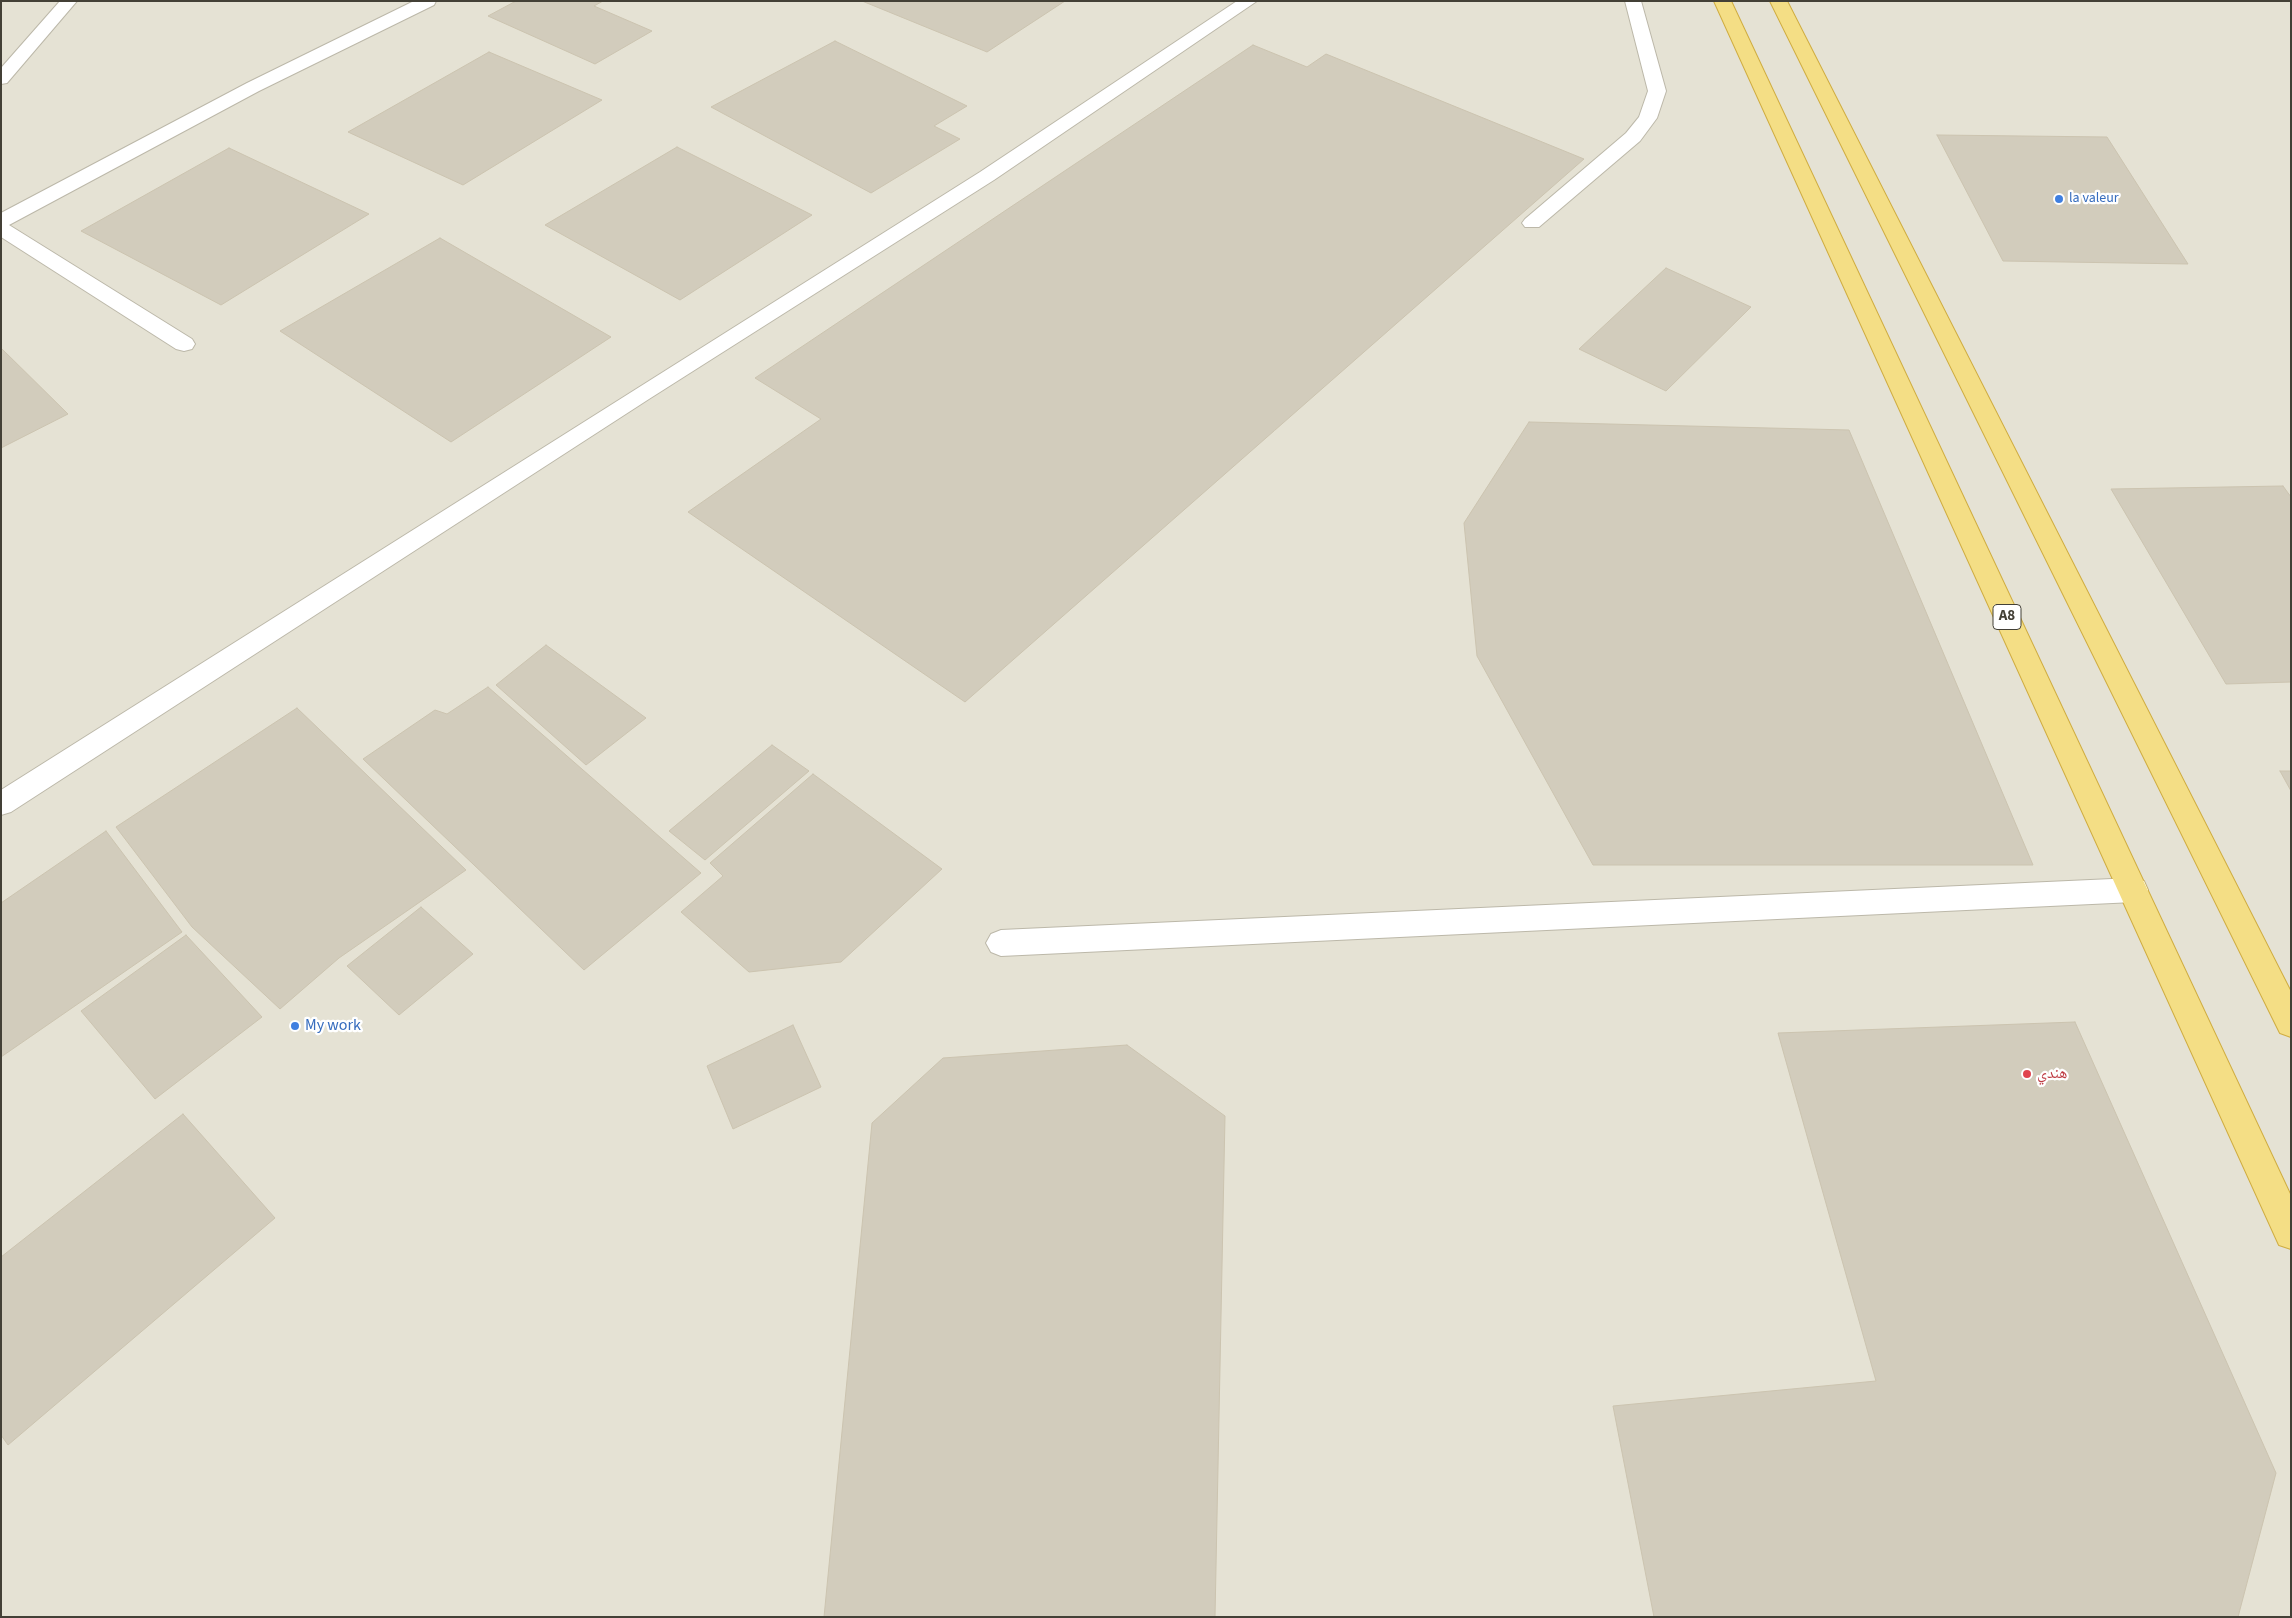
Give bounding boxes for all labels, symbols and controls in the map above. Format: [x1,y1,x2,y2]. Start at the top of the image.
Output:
place label: la valeur [2069,191,2119,207]
marker: la valeur [2053,193,2065,205]
road number: A8 [1993,604,2021,630]
place label: My work [305,1016,361,1036]
marker: My work [289,1020,301,1032]
place label: هندي [2037,1064,2067,1084]
marker: هندي [2021,1068,2033,1080]

